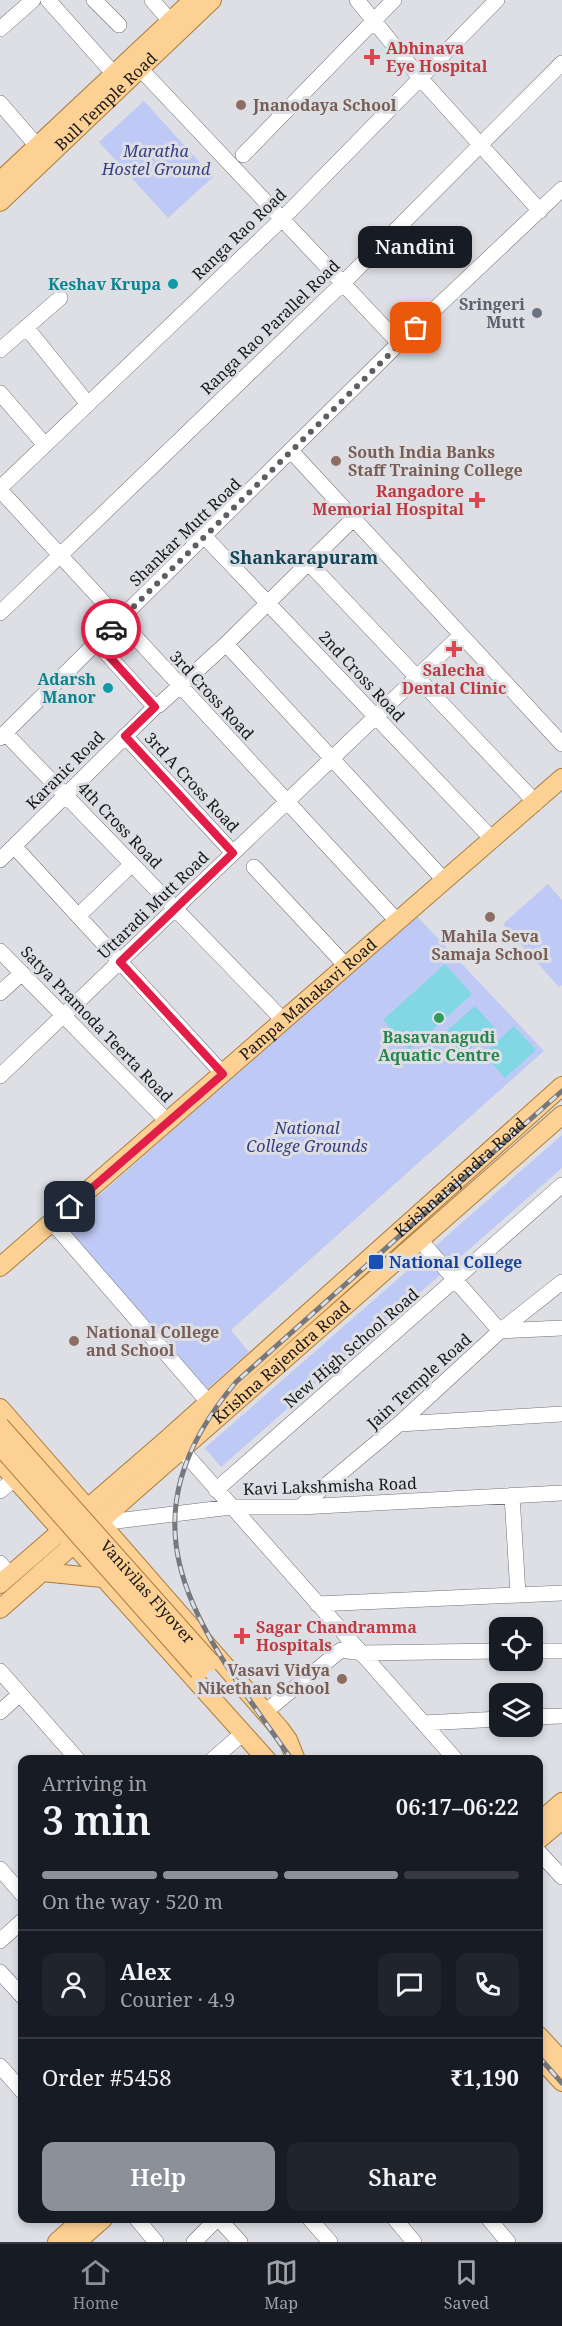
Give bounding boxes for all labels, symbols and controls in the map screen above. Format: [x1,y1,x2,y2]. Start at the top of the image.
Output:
place label: Abhinava Eye Hospital [386,37,488,77]
street label: Bull Temple Road [50,47,162,155]
marker: Abhinava Eye Hospital [363,48,381,66]
place label: Jnanodaya School [252,94,397,116]
marker: Jnanodaya School [234,98,248,112]
park label: Maratha Hostel Ground [101,140,211,180]
street label: Ranga Rao Road [187,183,291,285]
callout: Nandini [359,226,473,268]
text: Nandini [375,233,455,260]
street label: Ranga Rao Parallel Road [196,255,345,399]
place label: Keshav Krupa [48,273,161,295]
marker: Keshav Krupa [166,277,180,291]
place label: Sringeri Mutt [459,293,526,333]
pin [390,302,441,353]
marker: Sringeri Mutt [530,306,544,320]
icon: bag [399,311,432,344]
place label: South India Banks Staff Training College [348,441,523,481]
marker: South India Banks Staff Training College [329,454,343,468]
street label: Shankar Mutt Road [124,473,246,591]
place label: Rangadore Memorial Hospital [312,480,464,520]
marker: Rangadore Memorial Hospital [468,491,486,509]
district label: Shankarapuram [230,545,379,569]
courier [81,599,141,659]
icon: car [95,613,128,646]
street label: 2nd Cross Road [314,626,410,726]
marker: Salecha Dental Clinic [445,640,463,658]
street label: 3rd Cross Road [165,646,259,744]
place label: Salecha Dental Clinic [402,659,506,699]
place label: Adarsh Manor [38,668,97,708]
marker: Adarsh Manor [101,681,115,695]
street label: Karanic Road [21,726,109,814]
street label: 3rd A Cross Road [140,727,244,837]
street label: 4th Cross Road [73,777,167,873]
street label: Uttaradi Mutt Road [93,846,213,964]
marker: Mahila Seva Samaja School [483,910,497,924]
place label: Mahila Seva Samaja School [431,925,549,965]
street label: Pampa Mahakavi Road [234,933,381,1065]
street label: Satya Pramoda Teerta Road [16,941,178,1107]
marker: Basavanagudi Aquatic Centre [432,1011,446,1025]
place label: Basavanagudi Aquatic Centre [378,1026,500,1066]
street label: Krishnarajendra Road [390,1113,531,1242]
park label: National College Grounds [246,1117,368,1157]
pin [44,1181,95,1232]
icon: home [53,1190,86,1223]
place label: National College [389,1251,522,1273]
marker: National College [367,1253,385,1271]
street label: New High School Road [279,1283,423,1413]
street label: Krishna Rajendra Road [207,1295,355,1429]
place label: National College and School [86,1321,219,1361]
street label: Jain Temple Road [361,1328,476,1434]
marker: National College and School [67,1334,81,1348]
street label: Kavi Lakshmisha Road [243,1472,417,1500]
street label: Vanivilas Flyover [95,1535,200,1649]
place label: Sagar Chandramma Hospitals [256,1616,417,1656]
map controls [489,1617,543,1737]
button: locate [489,1617,543,1671]
marker: Sagar Chandramma Hospitals [233,1627,251,1645]
place label: Vasavi Vidya Nikethan School [198,1659,330,1699]
marker: Vasavi Vidya Nikethan School [335,1672,349,1686]
button: layers [489,1683,543,1737]
text: Arriving in [42,1770,147,1797]
text: 06:17–06:22 [396,1791,519,1821]
text: 3 min [42,1793,151,1846]
text: On the way · 520 m [42,1888,223,1915]
button: person [42,1953,105,2016]
button: chat [378,1953,441,2016]
button: phone [456,1953,519,2016]
text: Alex [120,1956,171,1986]
text: Courier · 4.9 [120,1986,235,2013]
text: Order #5458 [42,2062,172,2092]
text: ₹1,190 [451,2062,519,2092]
button: Help [42,2142,275,2211]
button: Share [287,2142,519,2211]
tab: Home [73,2256,118,2314]
tab: Map [264,2256,298,2314]
tab: Saved [444,2256,489,2314]

